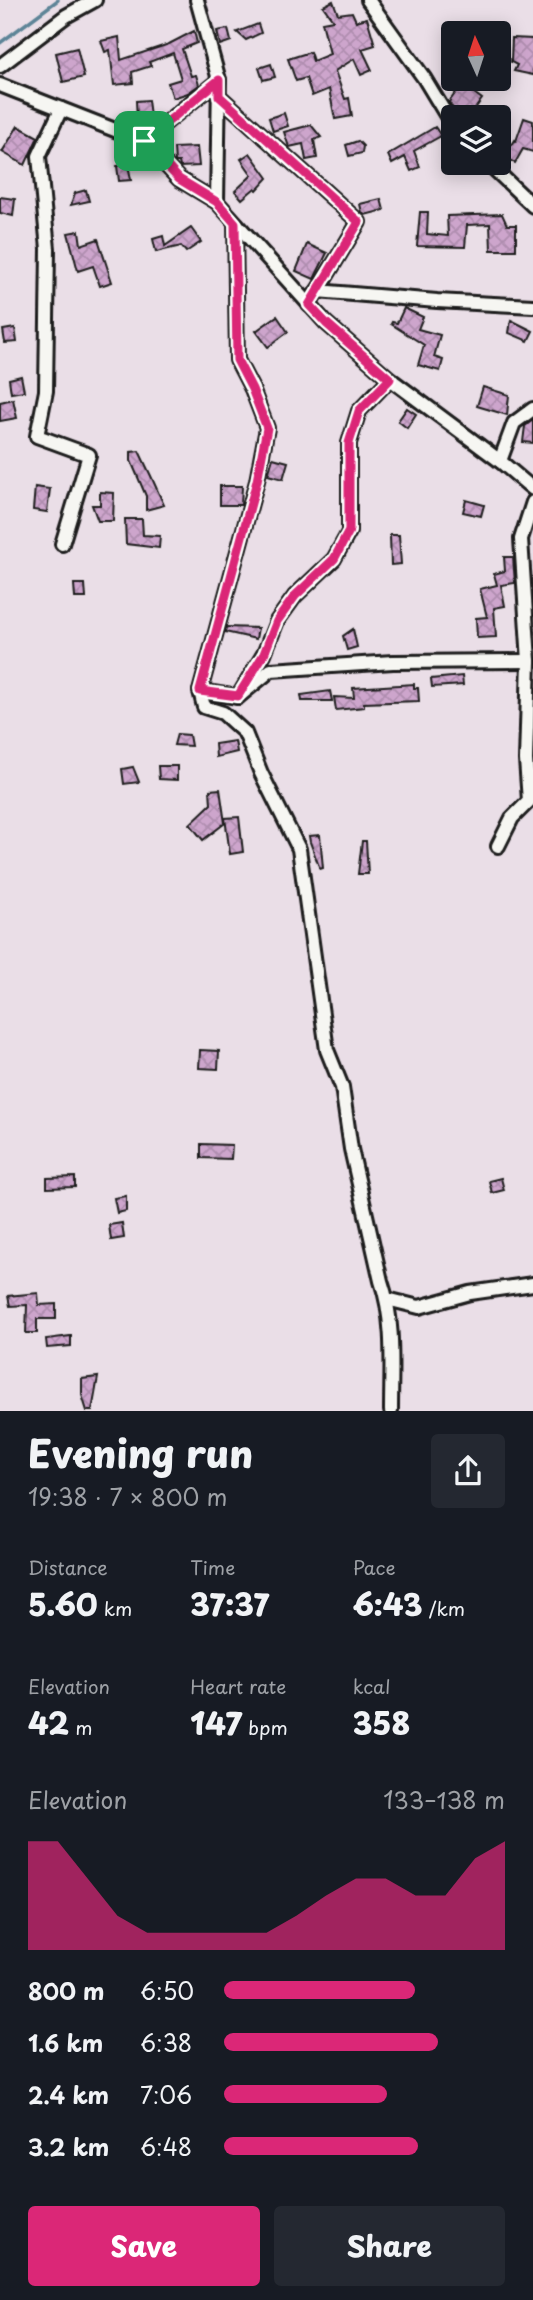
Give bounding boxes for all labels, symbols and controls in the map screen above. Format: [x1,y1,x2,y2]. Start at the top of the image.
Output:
north arrow [441,21,511,91]
map controls [441,21,511,175]
button: layers [441,105,511,175]
pin [114,111,174,171]
icon: arrive [125,122,163,160]
text: Evening run [28,1424,253,1481]
button: share [431,1434,505,1508]
text: 19:38 · 7 × 800 m [28,1479,227,1514]
text: Distance [28,1553,108,1581]
text: Time [190,1553,235,1581]
text: Pace [353,1553,396,1581]
text: 5.60 [28,1581,98,1626]
text: 37:37 [190,1581,269,1626]
text: 6:43 [353,1581,423,1626]
text: km [98,1594,132,1622]
text: /km [423,1594,465,1622]
text: Elevation [28,1672,110,1700]
text: Heart rate [190,1672,286,1700]
text: kcal [353,1672,391,1700]
text: 42 [28,1700,69,1745]
text: 147 [190,1700,242,1745]
text: 358 [353,1700,410,1745]
text: m [69,1713,92,1741]
text: bpm [242,1713,288,1741]
text: Elevation [28,1782,127,1817]
text: 133–138 m [383,1782,505,1817]
text: 800 m [28,1973,105,2008]
text: 6:50 [140,1973,194,2008]
text: 1.6 km [28,2025,103,2060]
text: 6:38 [140,2025,192,2060]
text: 2.4 km [28,2077,109,2112]
text: 7:06 [140,2077,192,2112]
text: 3.2 km [28,2129,109,2164]
text: 6:48 [140,2129,192,2164]
button: Save [28,2206,260,2286]
button: Share [274,2206,505,2286]

